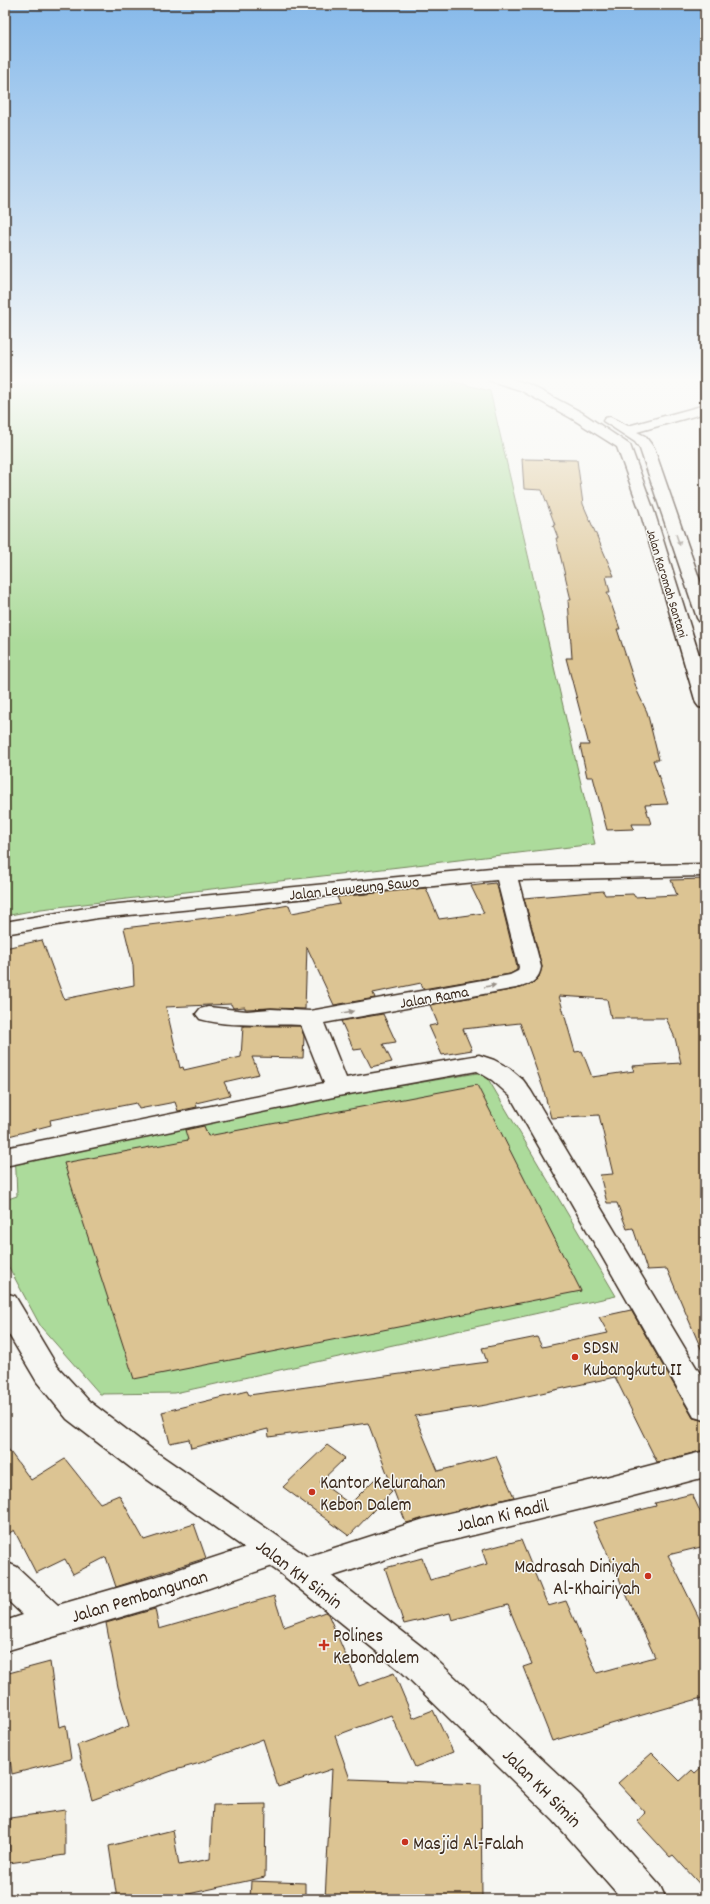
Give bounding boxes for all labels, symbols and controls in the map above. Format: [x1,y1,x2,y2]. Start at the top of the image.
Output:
street label: Jalan Karomah Santani [640,527,691,641]
one-way arrow [676,535,682,547]
street label: Jalan Leuweung Sawo [288,871,420,908]
street label: Jalan Rama [398,981,471,1016]
one-way arrow [484,983,496,989]
one-way arrow [342,1009,354,1015]
place label: SDSN Kubangkutu II [583,1336,682,1385]
marker: SDSN Kubangkutu II [570,1352,580,1362]
place label: Kantor Kelurahan Kebon Dalem [320,1471,446,1520]
marker: Kantor Kelurahan Kebon Dalem [307,1487,317,1497]
street label: Jalan Ki Radil [454,1494,552,1541]
street label: Jalan KH Simin [249,1534,347,1617]
place label: Madrasah Diniyah Al-Khairiyah [514,1555,640,1604]
street label: Jalan Pembangunan [68,1565,212,1632]
marker: Madrasah Diniyah Al-Khairiyah [643,1571,653,1581]
place label: Polines Kebondalem [333,1624,419,1673]
marker: Polines Kebondalem [318,1639,330,1651]
street label: Jalan KH Simin [495,1744,586,1835]
place label: Masjid Al-Falah [413,1832,524,1859]
marker: Masjid Al-Falah [400,1837,410,1847]

